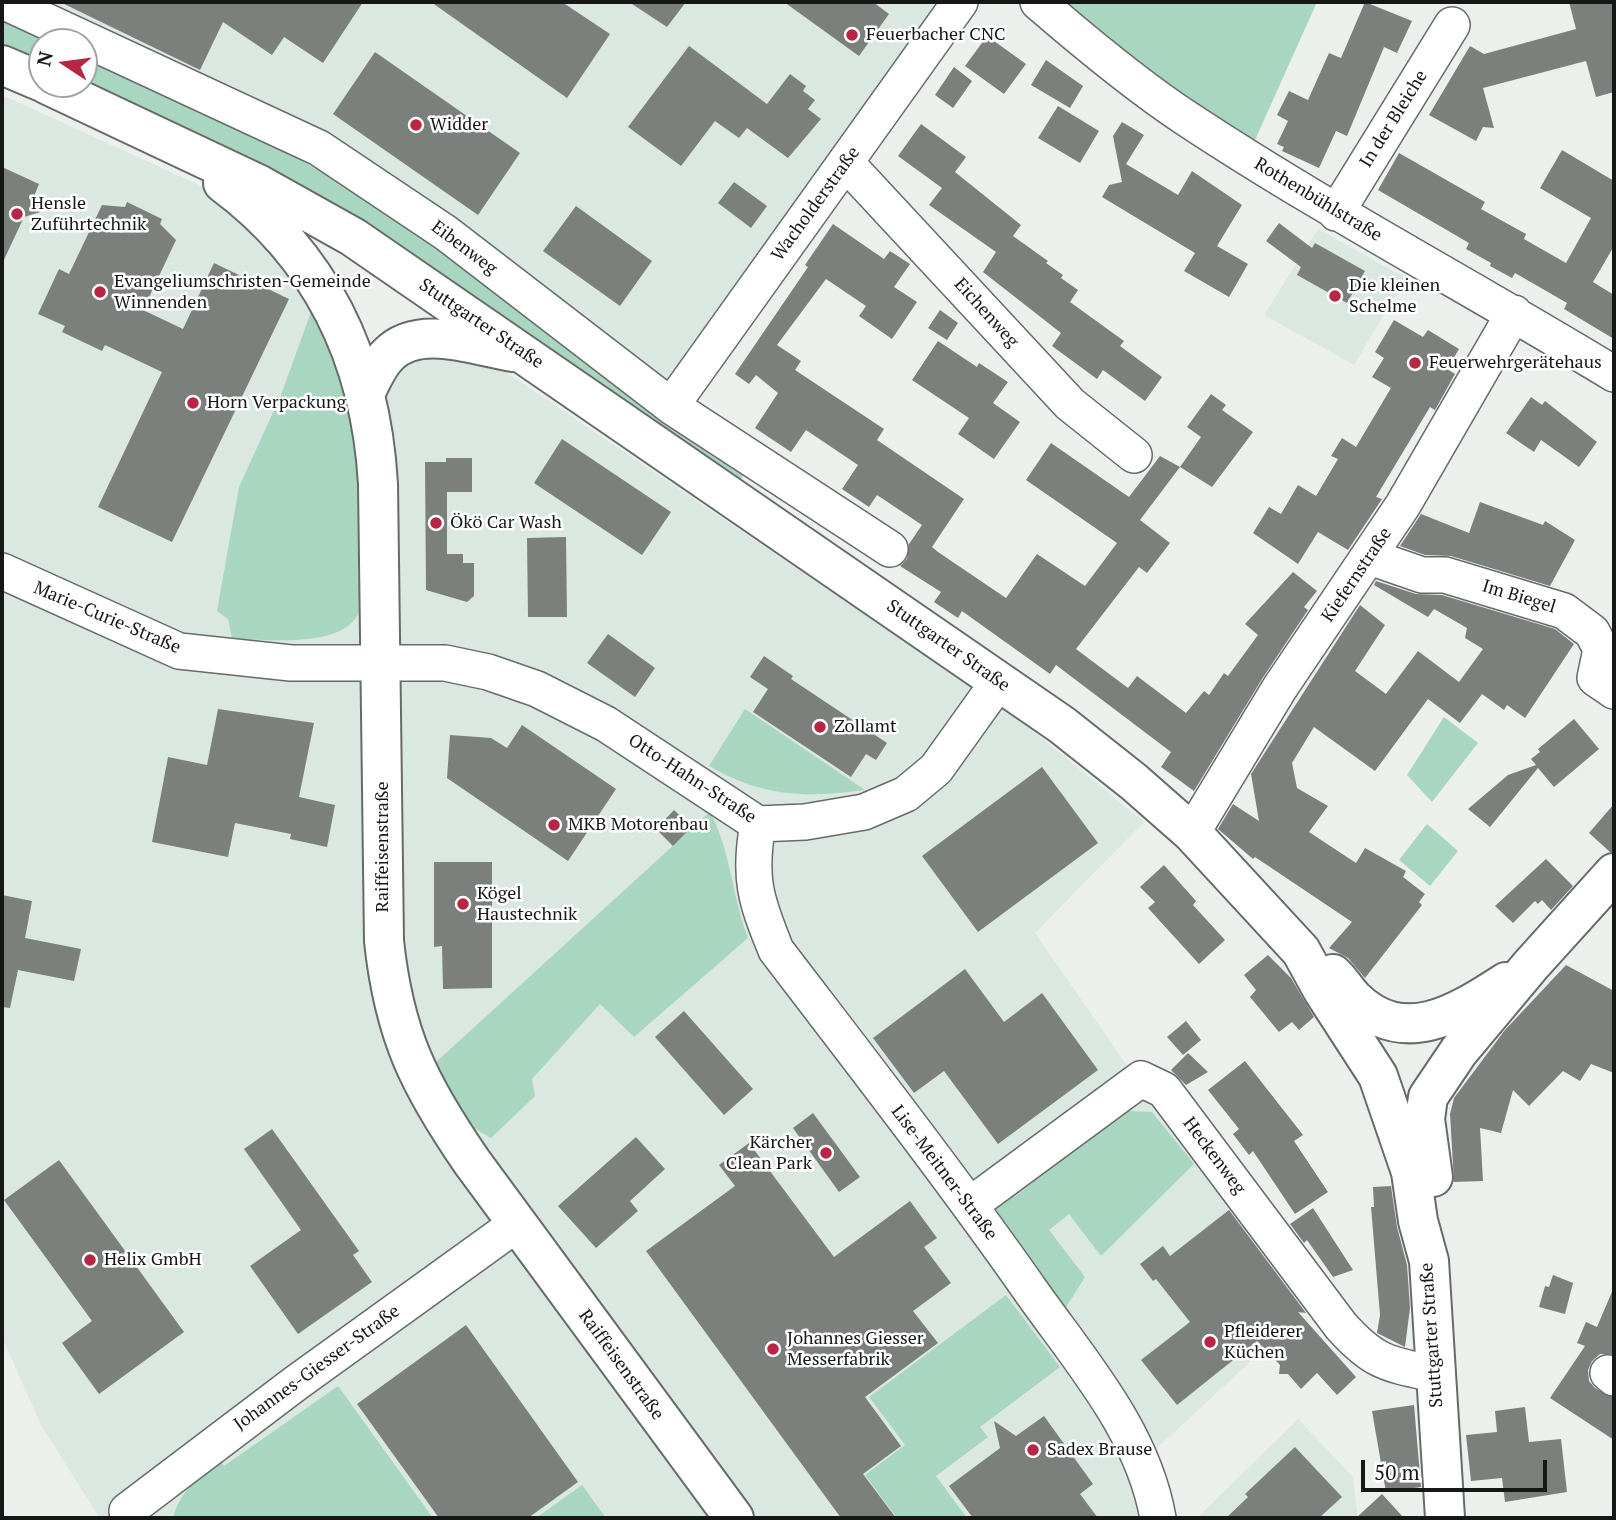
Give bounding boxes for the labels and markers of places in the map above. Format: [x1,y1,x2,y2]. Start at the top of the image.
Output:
place label: Feuerbacher CNC [866,24,1006,46]
marker: Feuerbacher CNC [844,27,860,43]
place label: Widder [430,114,488,136]
marker: Widder [408,117,424,133]
place label: Hensle Zuführtechnik [31,193,146,235]
marker: Hensle Zuführtechnik [9,206,25,222]
place label: Evangeliumschristen-Gemeinde Winnenden [114,271,371,314]
place label: Die kleinen Schelme [1349,275,1440,318]
marker: Evangeliumschristen-Gemeinde Winnenden [92,284,108,300]
marker: Die kleinen Schelme [1327,288,1343,304]
place label: Feuerwehrgerätehaus [1429,352,1602,374]
marker: Feuerwehrgerätehaus [1407,355,1423,371]
place label: Horn Verpackung [207,392,346,414]
marker: Horn Verpackung [185,395,201,411]
place label: Ökö Car Wash [450,512,562,534]
marker: Ökö Car Wash [428,515,444,531]
place label: Zollamt [834,716,897,738]
marker: Zollamt [812,719,828,735]
place label: MKB Motorenbau [568,814,709,836]
marker: MKB Motorenbau [546,817,562,833]
place label: Kögel Haustechnik [477,883,577,926]
marker: Kögel Haustechnik [455,896,471,912]
place label: Kärcher Clean Park [726,1132,812,1174]
marker: Kärcher Clean Park [818,1145,834,1161]
place label: Helix GmbH [104,1249,202,1271]
marker: Helix GmbH [82,1252,98,1268]
place label: Pfleiderer Küchen [1224,1321,1302,1364]
place label: Johannes Giesser Messerfabrik [787,1328,924,1370]
marker: Pfleiderer Küchen [1202,1334,1218,1350]
marker: Johannes Giesser Messerfabrik [765,1341,781,1357]
place label: Sadex Brause [1047,1439,1152,1461]
marker: Sadex Brause [1025,1442,1041,1458]

